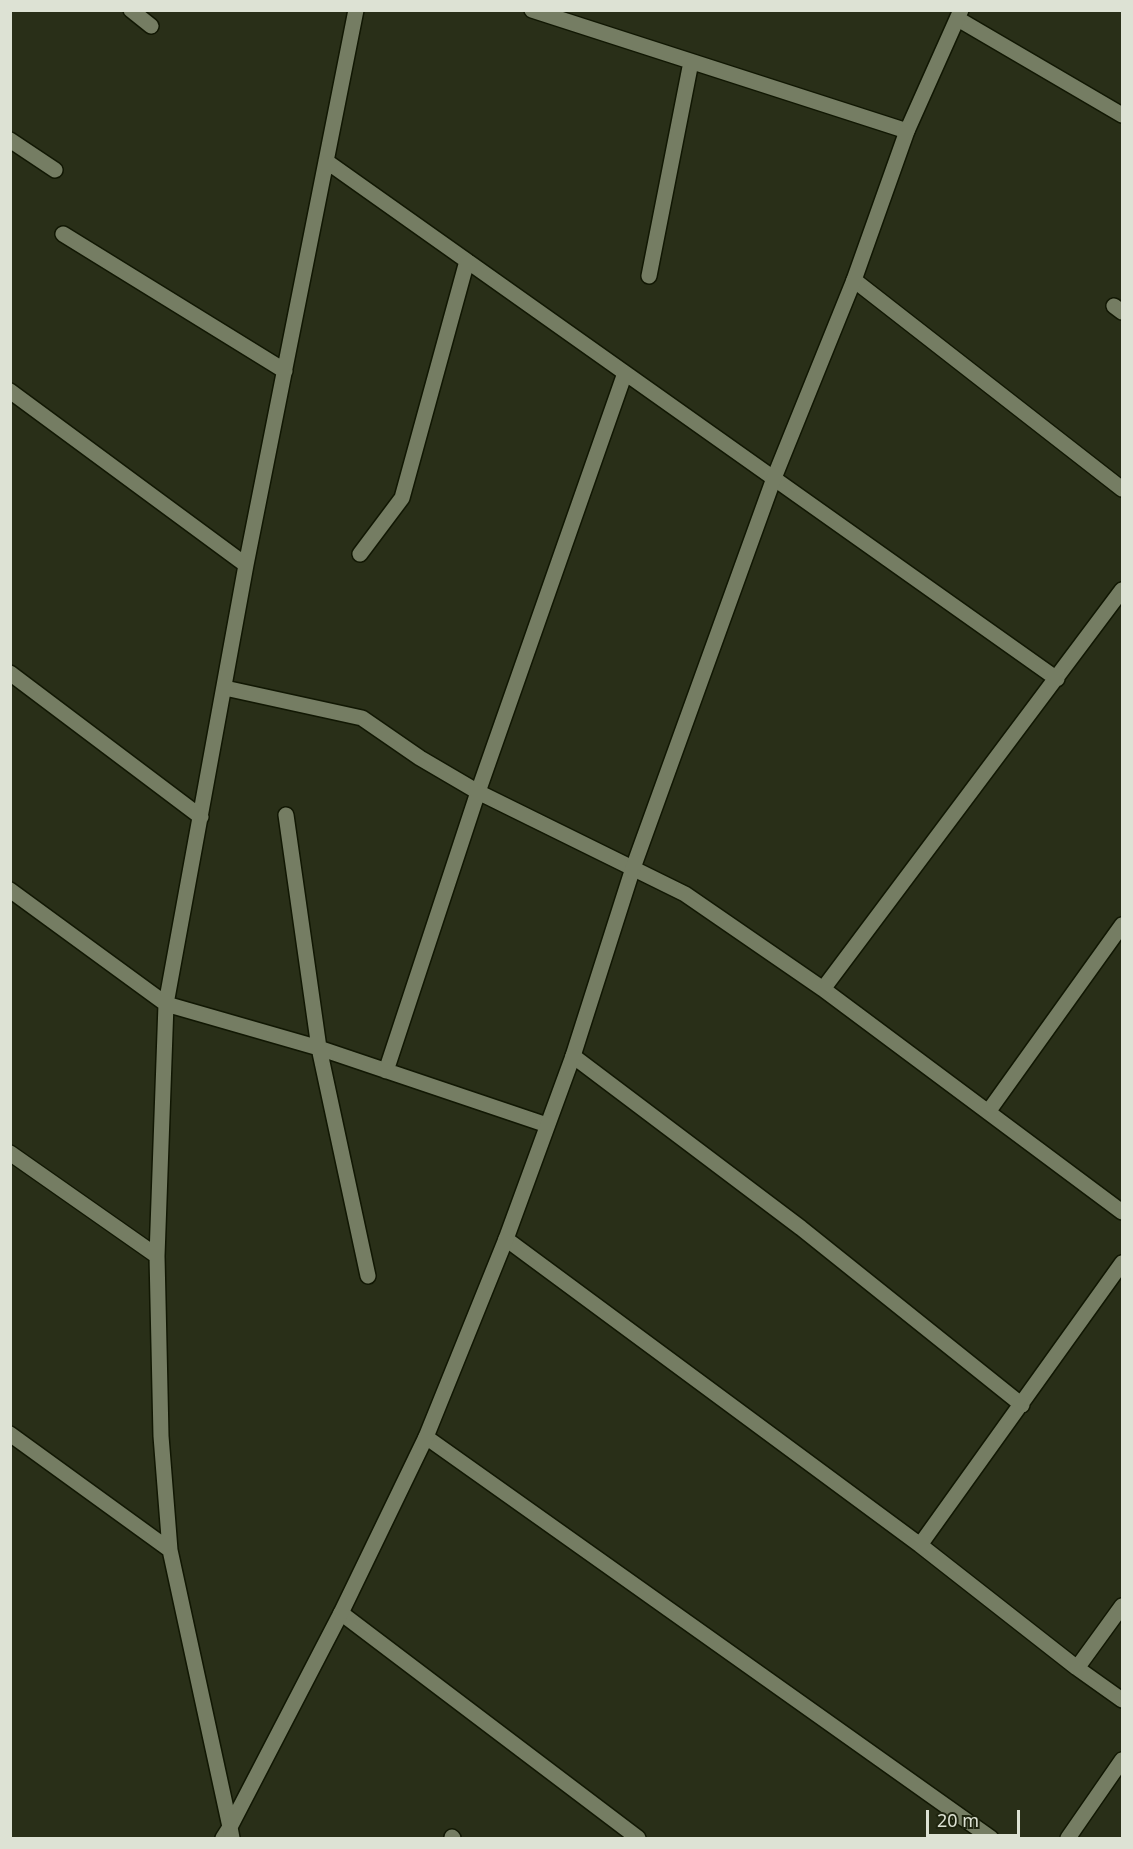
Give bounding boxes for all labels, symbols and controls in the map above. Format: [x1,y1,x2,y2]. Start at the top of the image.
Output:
scale bar [929,1798,1024,1836]
text: 20 m [937,1808,979,1832]

